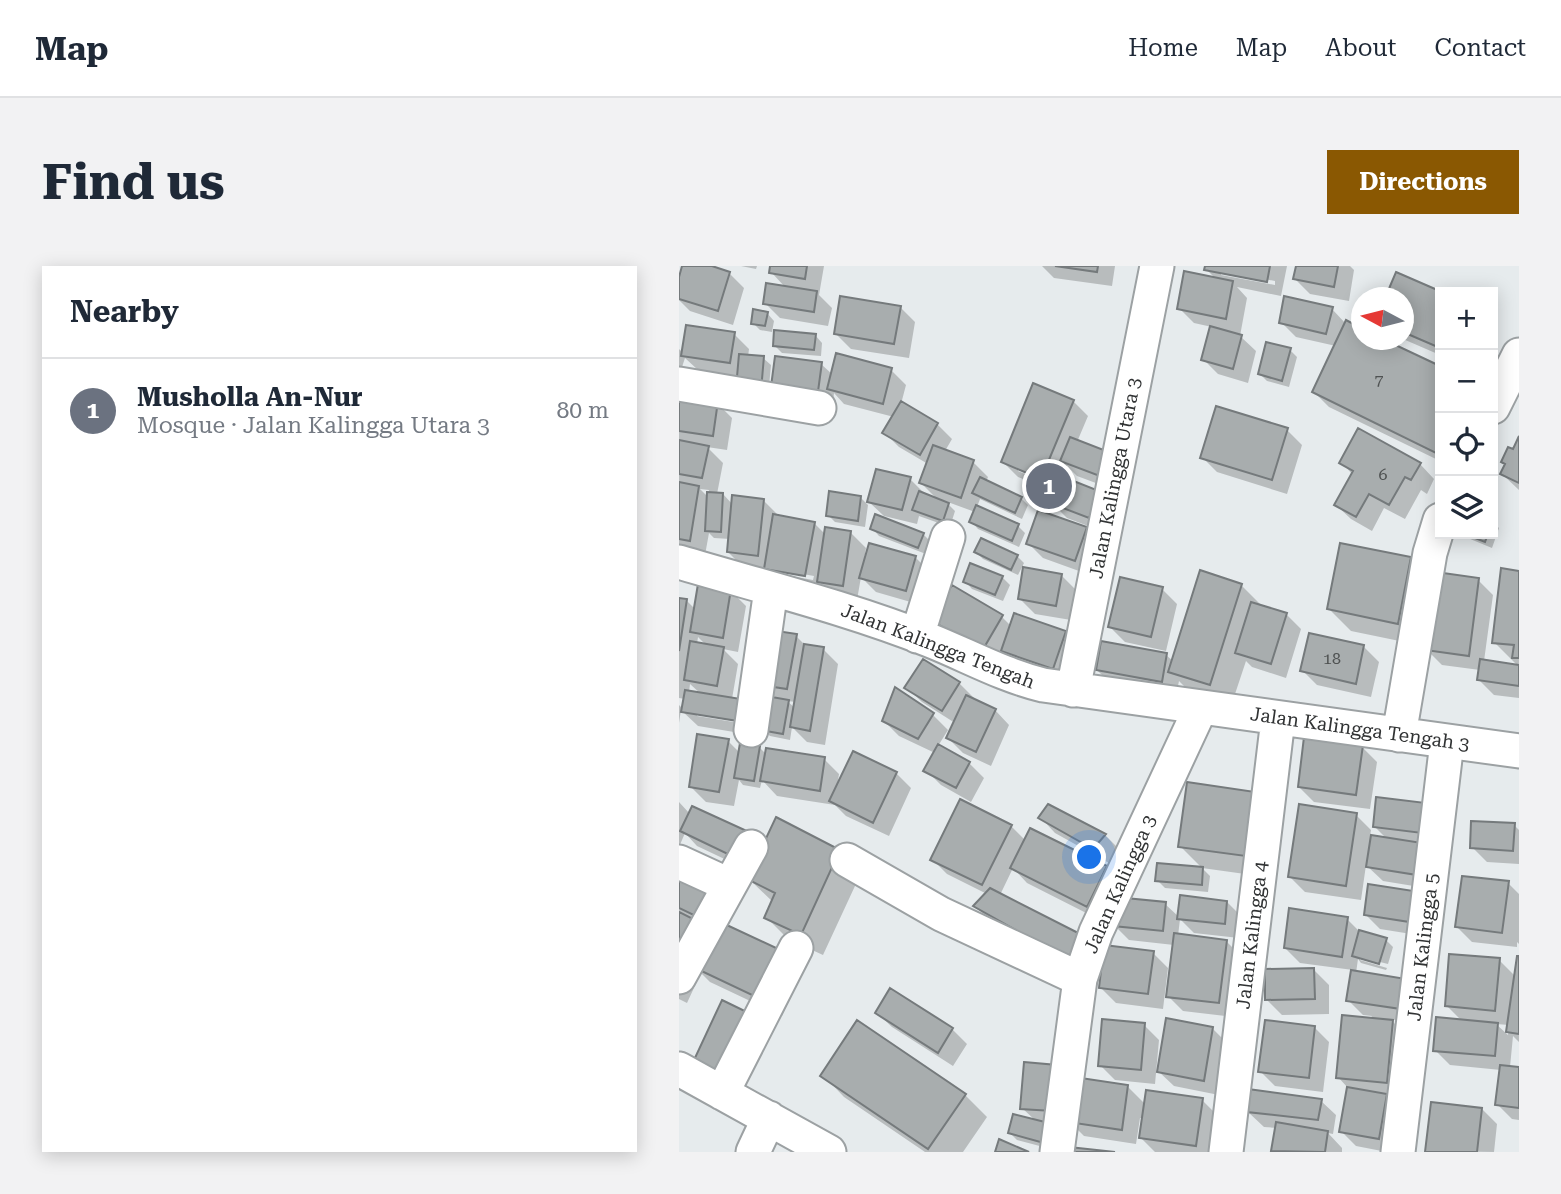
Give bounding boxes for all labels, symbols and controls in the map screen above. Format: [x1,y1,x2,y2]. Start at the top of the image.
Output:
text: Map [35,29,109,68]
text: Home [1128,34,1198,62]
text: Map [1236,34,1287,62]
text: About [1325,34,1396,62]
text: Contact [1434,34,1526,62]
button: Directions [1327,150,1519,214]
text: Find us [42,154,225,211]
north arrow [1351,287,1414,350]
map controls [1435,287,1498,539]
button: + [1435,287,1498,350]
text: Nearby [70,294,179,329]
button: − [1435,350,1498,413]
house number: 7 [1375,370,1384,389]
street label: Jalan Kalingga Utara 3 [1084,376,1146,580]
text: Musholla An-Nur [137,382,363,412]
text: 1 [87,397,99,424]
text: 80 m [556,397,609,424]
text: Mosque · Jalan Kalingga Utara 3 [137,412,490,439]
button: locate [1435,413,1498,476]
pin: 1 [1026,460,1072,512]
house number: 6 [1379,465,1388,484]
button: layers [1435,476,1498,539]
street label: Jalan Kalingga Tengah [838,598,1038,694]
house number: 18 [1323,649,1341,668]
street label: Jalan Kalingga Tengah 3 [1249,702,1471,756]
street label: Jalan Kalingga 3 [1079,811,1161,957]
your location [1072,840,1106,874]
street label: Jalan Kalingga 4 [1232,859,1273,1010]
street label: Jalan Kalingga 5 [1403,872,1443,1022]

